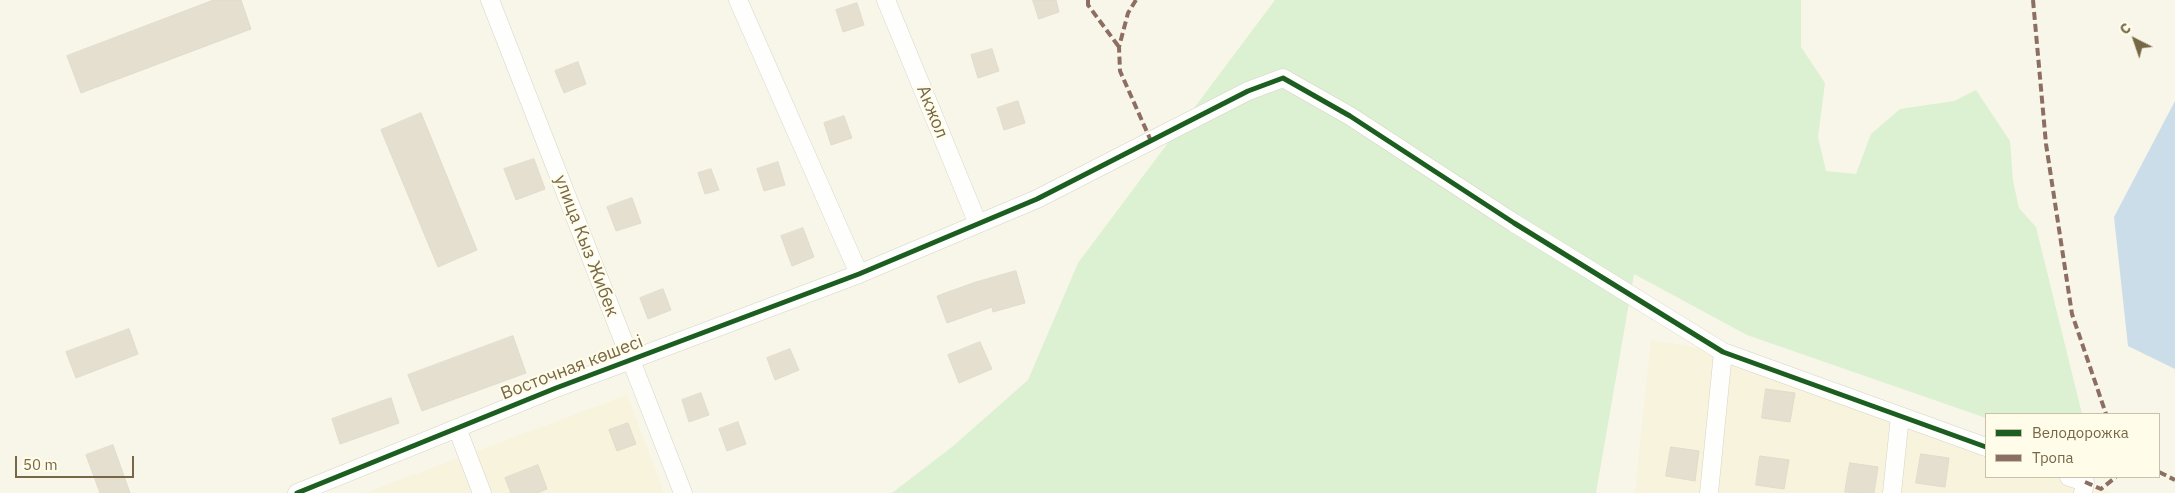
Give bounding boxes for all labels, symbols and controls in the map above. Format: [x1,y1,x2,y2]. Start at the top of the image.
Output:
north arrow [2110,15,2160,65]
text: С [2116,19,2135,38]
street label: Акжол [912,82,952,142]
street label: улица Кыз Жибек [549,172,623,320]
street label: Восточная көшесі [498,331,646,405]
legend [1985,413,2160,478]
text: Велодорожка [2032,423,2129,442]
scale bar [18,446,136,478]
text: Тропа [2032,448,2074,467]
text: 50 m [23,455,58,474]

